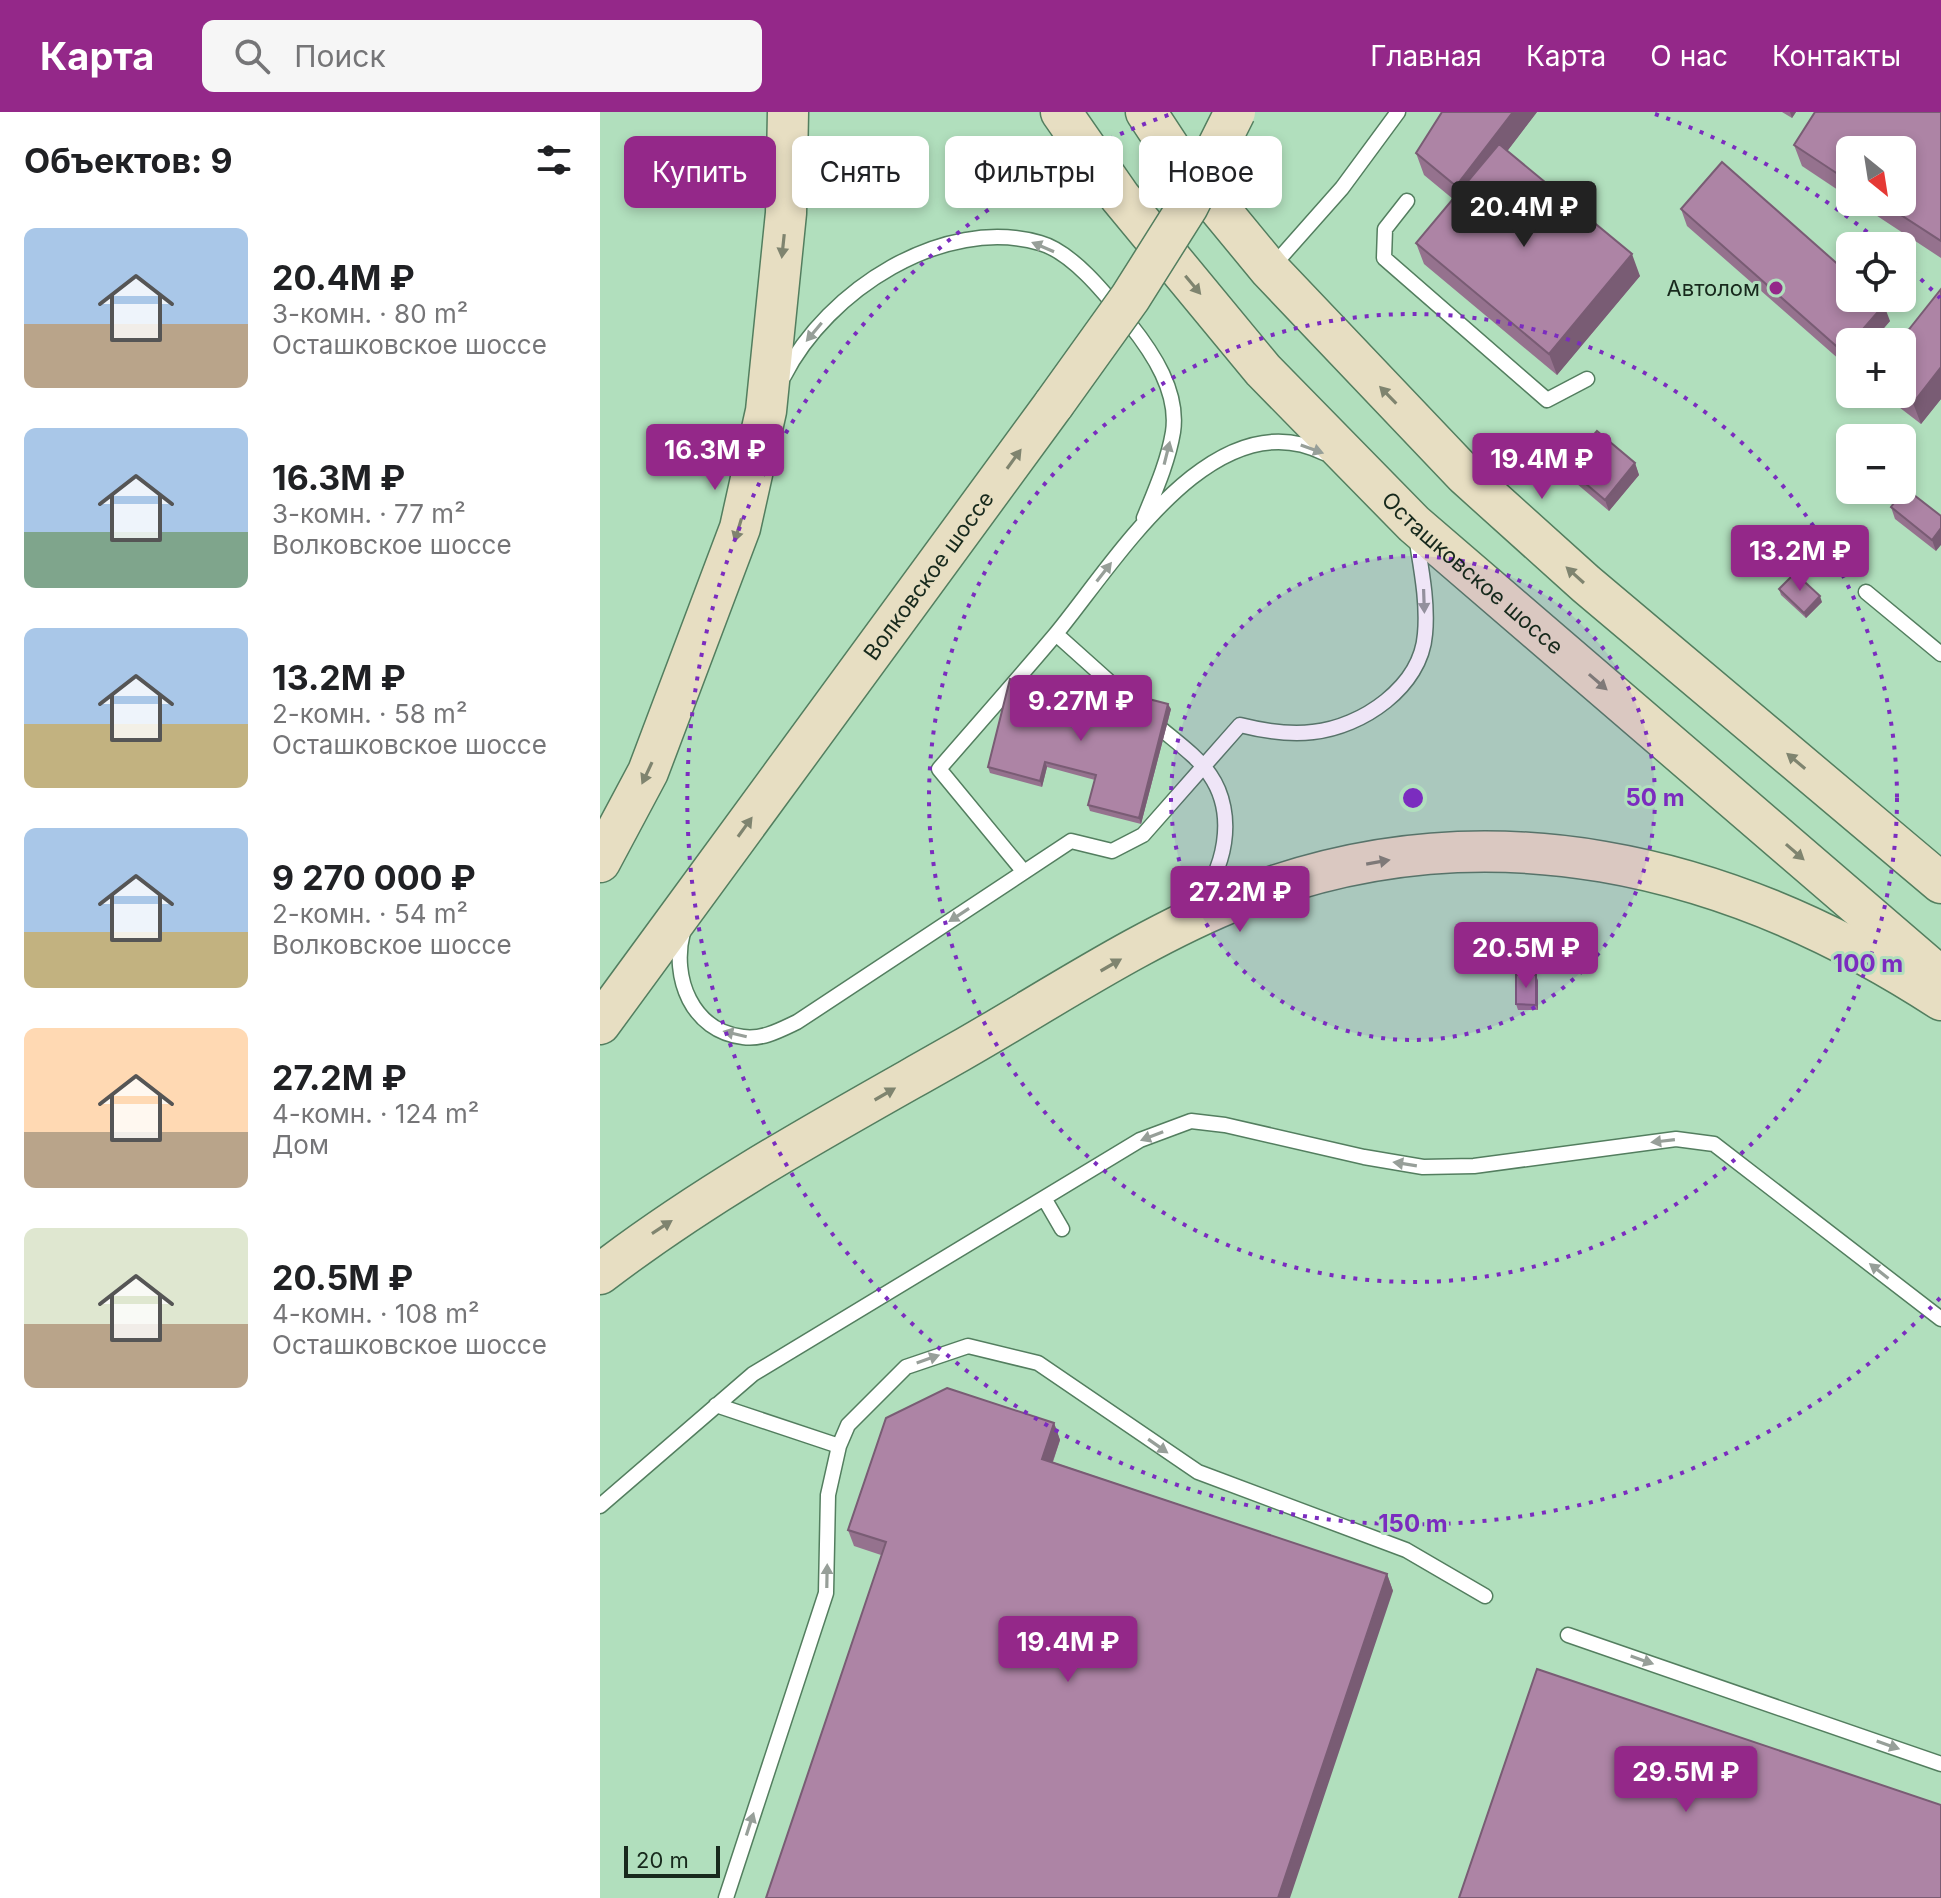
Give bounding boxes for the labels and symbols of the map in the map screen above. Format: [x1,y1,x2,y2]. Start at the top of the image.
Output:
north arrow [1836,136,1916,216]
pin: 20.4M ₽ [1450,181,1598,249]
one-way arrow [776,234,789,259]
one-way arrow [1030,240,1054,253]
one-way arrow [1184,275,1201,295]
place label: Автолом [1667,275,1760,301]
marker: Автолом [1767,279,1785,297]
one-way arrow [806,322,823,342]
one-way arrow [1379,386,1398,405]
pin: 16.3M ₽ [641,424,789,492]
pin: 19.4M ₽ [1468,433,1616,501]
one-way arrow [1162,440,1174,465]
one-way arrow [1300,443,1324,455]
one-way arrow [1006,448,1021,469]
street label: Волковское шоссе [858,486,999,665]
street label: Осташковское шоссе [1377,486,1569,660]
one-way arrow [731,518,744,542]
pin: 13.2M ₽ [1726,525,1874,593]
one-way arrow [1096,562,1112,582]
one-way arrow [1566,567,1586,584]
one-way arrow [1418,589,1431,614]
one-way arrow [1587,673,1607,690]
pin: 9.27M ₽ [1007,675,1155,743]
one-way arrow [1786,753,1806,770]
one-way arrow [640,761,654,785]
text: 50 m [1625,783,1685,812]
centre of rings [1399,784,1427,812]
one-way arrow [737,816,752,837]
one-way arrow [1784,843,1804,860]
one-way arrow [1366,855,1391,868]
pin: 27.2M ₽ [1166,866,1314,934]
one-way arrow [949,907,970,922]
pin: 20.5M ₽ [1452,922,1600,990]
text: 100 m [1833,949,1903,978]
one-way arrow [1100,958,1122,972]
one-way arrow [722,1027,747,1040]
one-way arrow [874,1087,897,1101]
one-way arrow [1140,1130,1164,1143]
one-way arrow [1650,1134,1675,1147]
one-way arrow [1392,1157,1417,1169]
one-way arrow [652,1220,673,1235]
one-way arrow [1869,1264,1889,1280]
one-way arrow [916,1352,940,1365]
one-way arrow [1147,1438,1168,1453]
text: 150 m [1378,1509,1448,1538]
one-way arrow [820,1563,833,1588]
pin: 19.4M ₽ [994,1616,1142,1684]
one-way arrow [1630,1655,1654,1667]
one-way arrow [1876,1740,1900,1752]
pin: 29.5M ₽ [1612,1746,1760,1814]
one-way arrow [745,1811,757,1835]
scale bar [624,1842,720,1878]

